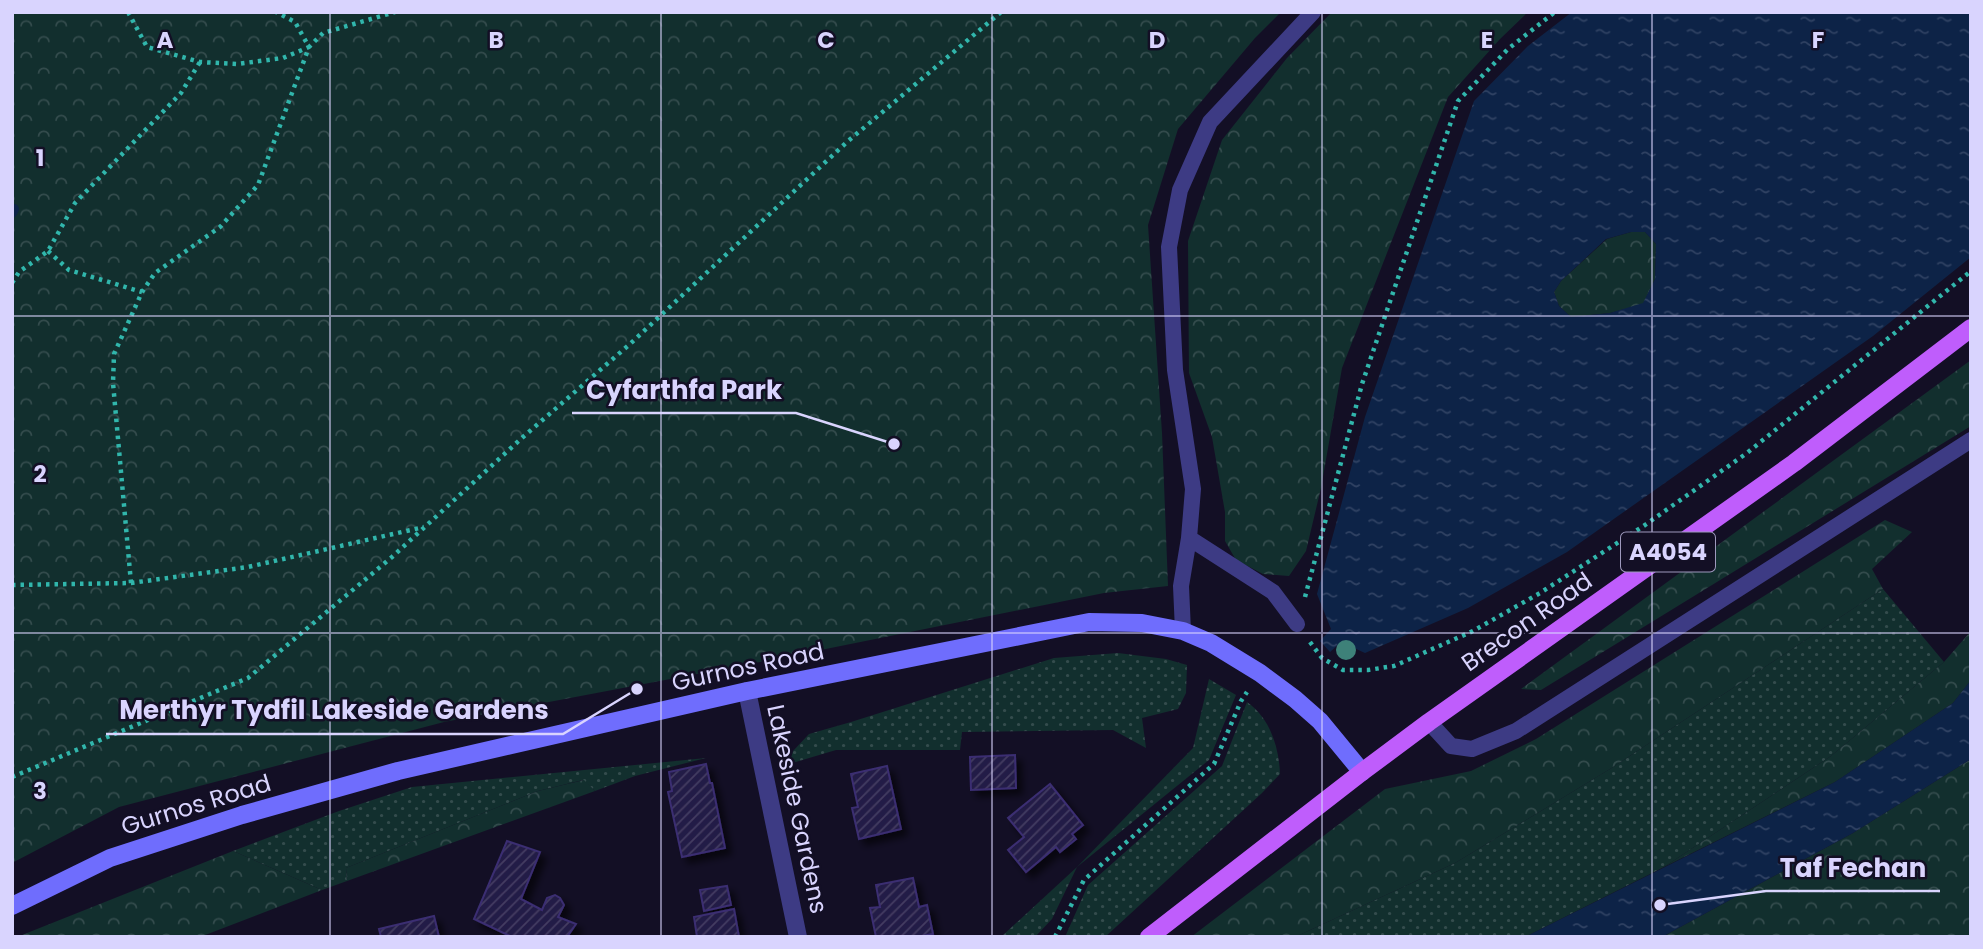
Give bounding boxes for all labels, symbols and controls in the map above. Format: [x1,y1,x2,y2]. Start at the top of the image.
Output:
text: A [157,24,174,56]
text: B [488,24,504,56]
text: C [817,24,835,56]
text: D [1149,24,1165,56]
text: E [1481,24,1493,56]
text: F [1812,24,1824,56]
text: 1 [36,142,44,174]
callout: Cyfarthfa Park [572,366,796,413]
text: Cyfarthfa Park [586,372,782,408]
text: 2 [33,458,47,490]
road number: A4054 [1621,532,1715,572]
street label: Brecon Road [1455,564,1599,679]
street label: Gurnos Road [669,634,827,699]
callout: Merthyr Tydfil Lakeside Gardens [106,687,563,734]
text: Merthyr Tydfil Lakeside Gardens [119,692,549,728]
street label: Lakeside Gardens [759,701,836,916]
street label: Gurnos Road [117,766,275,843]
text: 3 [33,775,47,807]
callout: Taf Fechan [1766,844,1940,891]
text: Taf Fechan [1780,850,1926,886]

